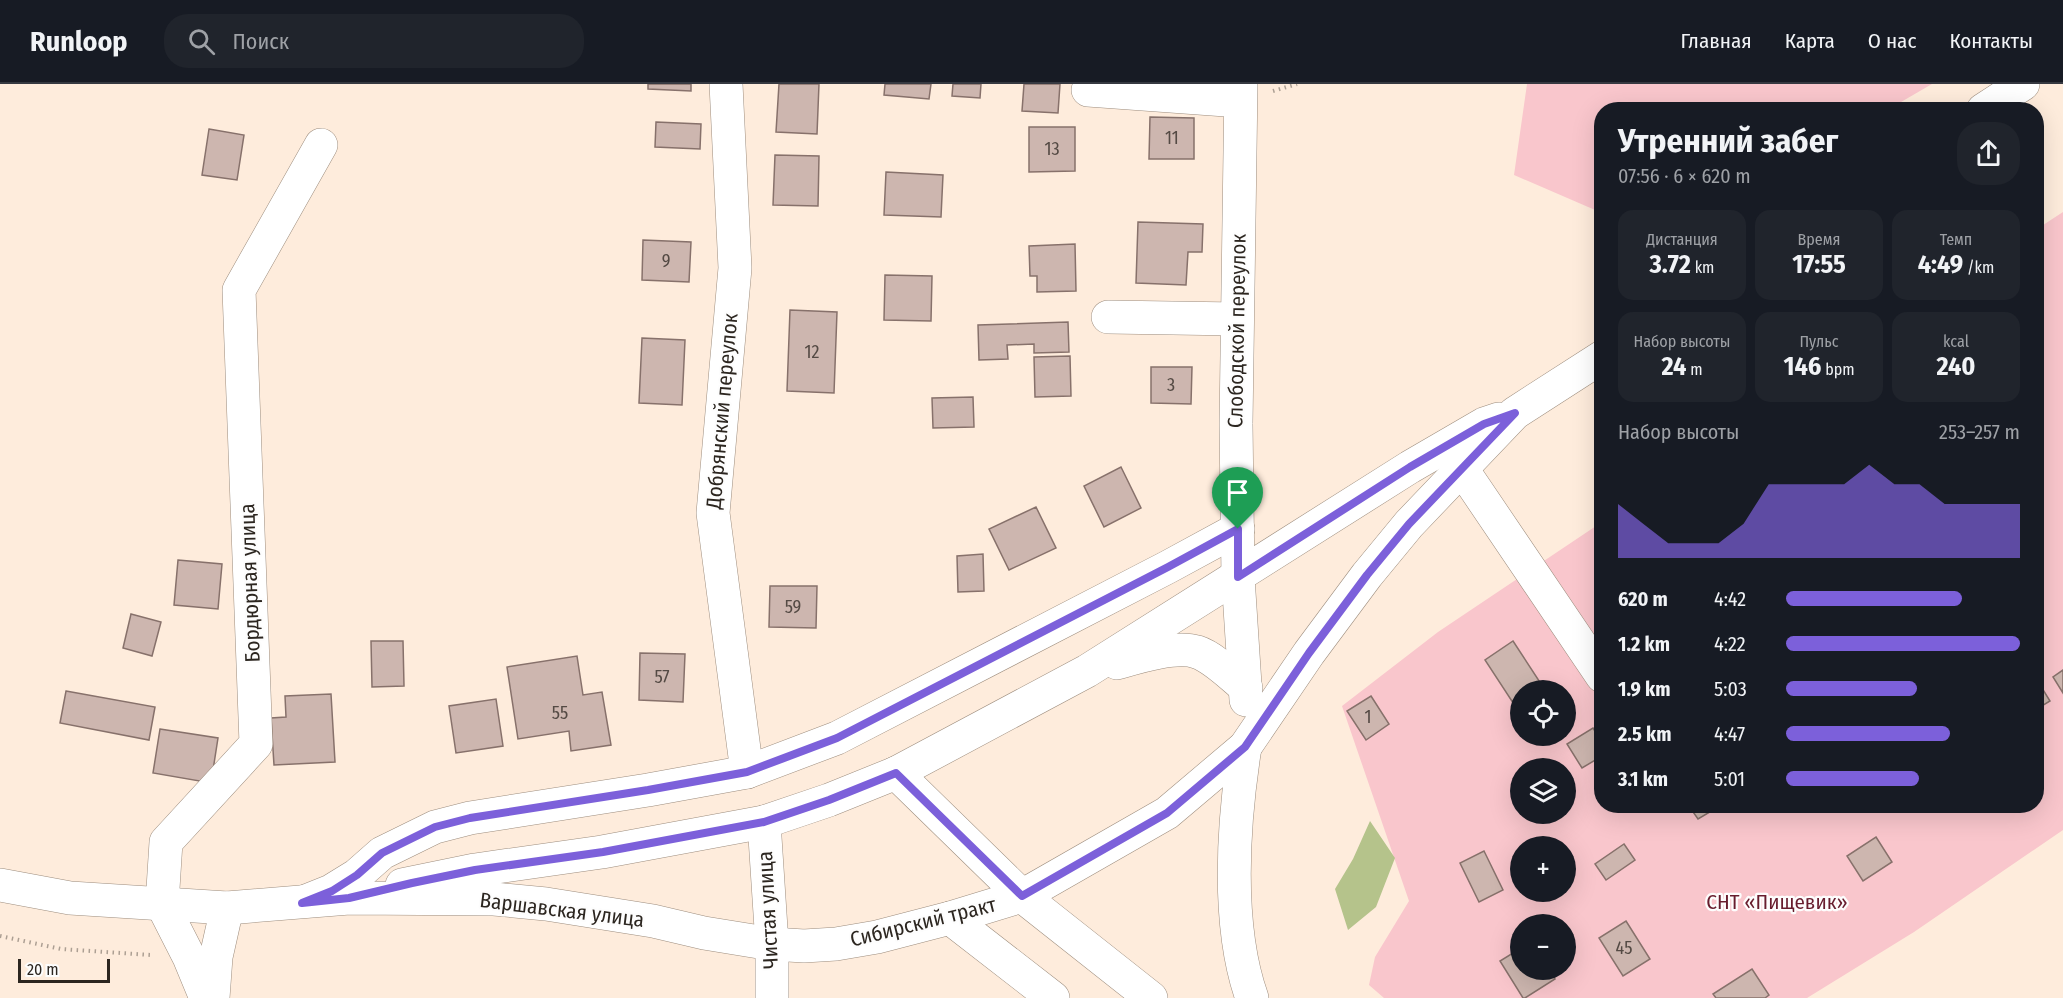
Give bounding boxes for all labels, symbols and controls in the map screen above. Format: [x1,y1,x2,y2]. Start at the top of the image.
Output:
search box [164,14,584,68]
text: Runloop [30,25,128,58]
icon: search [185,25,218,58]
text: Поиск [233,28,289,55]
text: Главная [1681,28,1752,54]
text: Карта [1785,28,1835,54]
text: О нас [1868,28,1916,54]
text: Контакты [1949,28,2033,54]
text: Утренний забег [1618,121,1838,161]
button: share [1957,122,2020,185]
house number: 11 [1165,127,1179,149]
house number: 13 [1044,138,1060,160]
text: 07:56 · 6 × 620 m [1618,164,1751,188]
text: Дистанция [1646,230,1718,249]
text: Время [1798,230,1840,249]
text: Темп [1940,230,1972,249]
street label: Слободской переулок [1222,233,1252,428]
text: 3.72 [1650,249,1691,280]
text: 17:55 [1792,249,1846,280]
text: 4:49 [1918,249,1963,280]
house number: 9 [662,250,670,272]
text: km [1691,258,1714,277]
text: /km [1963,258,1994,277]
street label: Добрянский переулок [700,312,744,511]
text: Набор высоты [1634,332,1730,351]
text: Пульс [1799,332,1839,351]
text: kcal [1943,332,1969,351]
house number: 12 [805,341,820,363]
text: 24 [1662,351,1686,382]
text: 146 [1783,351,1821,382]
text: 240 [1936,351,1976,382]
text: m [1686,360,1702,379]
text: bpm [1821,360,1855,379]
house number: 3 [1167,374,1175,396]
text: Набор высоты [1618,420,1739,444]
text: 253–257 m [1939,420,2020,444]
pin [1212,467,1263,529]
icon: arrive [1221,476,1254,509]
street label: Бордюрная улица [234,503,266,663]
text: 620 m [1618,587,1668,611]
text: 4:42 [1714,587,1746,611]
house number: 59 [785,596,801,618]
text: 1.2 km [1618,632,1670,656]
text: 4:22 [1714,632,1746,656]
house number: 57 [654,666,670,688]
text: 1.9 km [1618,677,1671,701]
text: 5:03 [1714,677,1747,701]
map controls [1510,680,1576,980]
button: locate [1510,680,1576,746]
house number: 55 [552,702,568,724]
house number: 1 [1364,706,1372,728]
text: 2.5 km [1618,722,1671,746]
text: 4:47 [1714,722,1745,746]
button: layers [1510,758,1576,824]
text: 3.1 km [1618,767,1668,791]
text: 5:01 [1714,767,1745,791]
button: + [1510,836,1576,902]
street label: Чистая улица [752,850,784,970]
street label: Варшавская улица [478,887,646,933]
park label: СНТ «Пищевик» [1706,889,1848,915]
street label: Сибирский тракт [847,891,999,953]
button: − [1510,914,1576,980]
house number: 45 [1616,937,1632,959]
scale bar [18,956,110,984]
text: 20 m [27,960,58,979]

